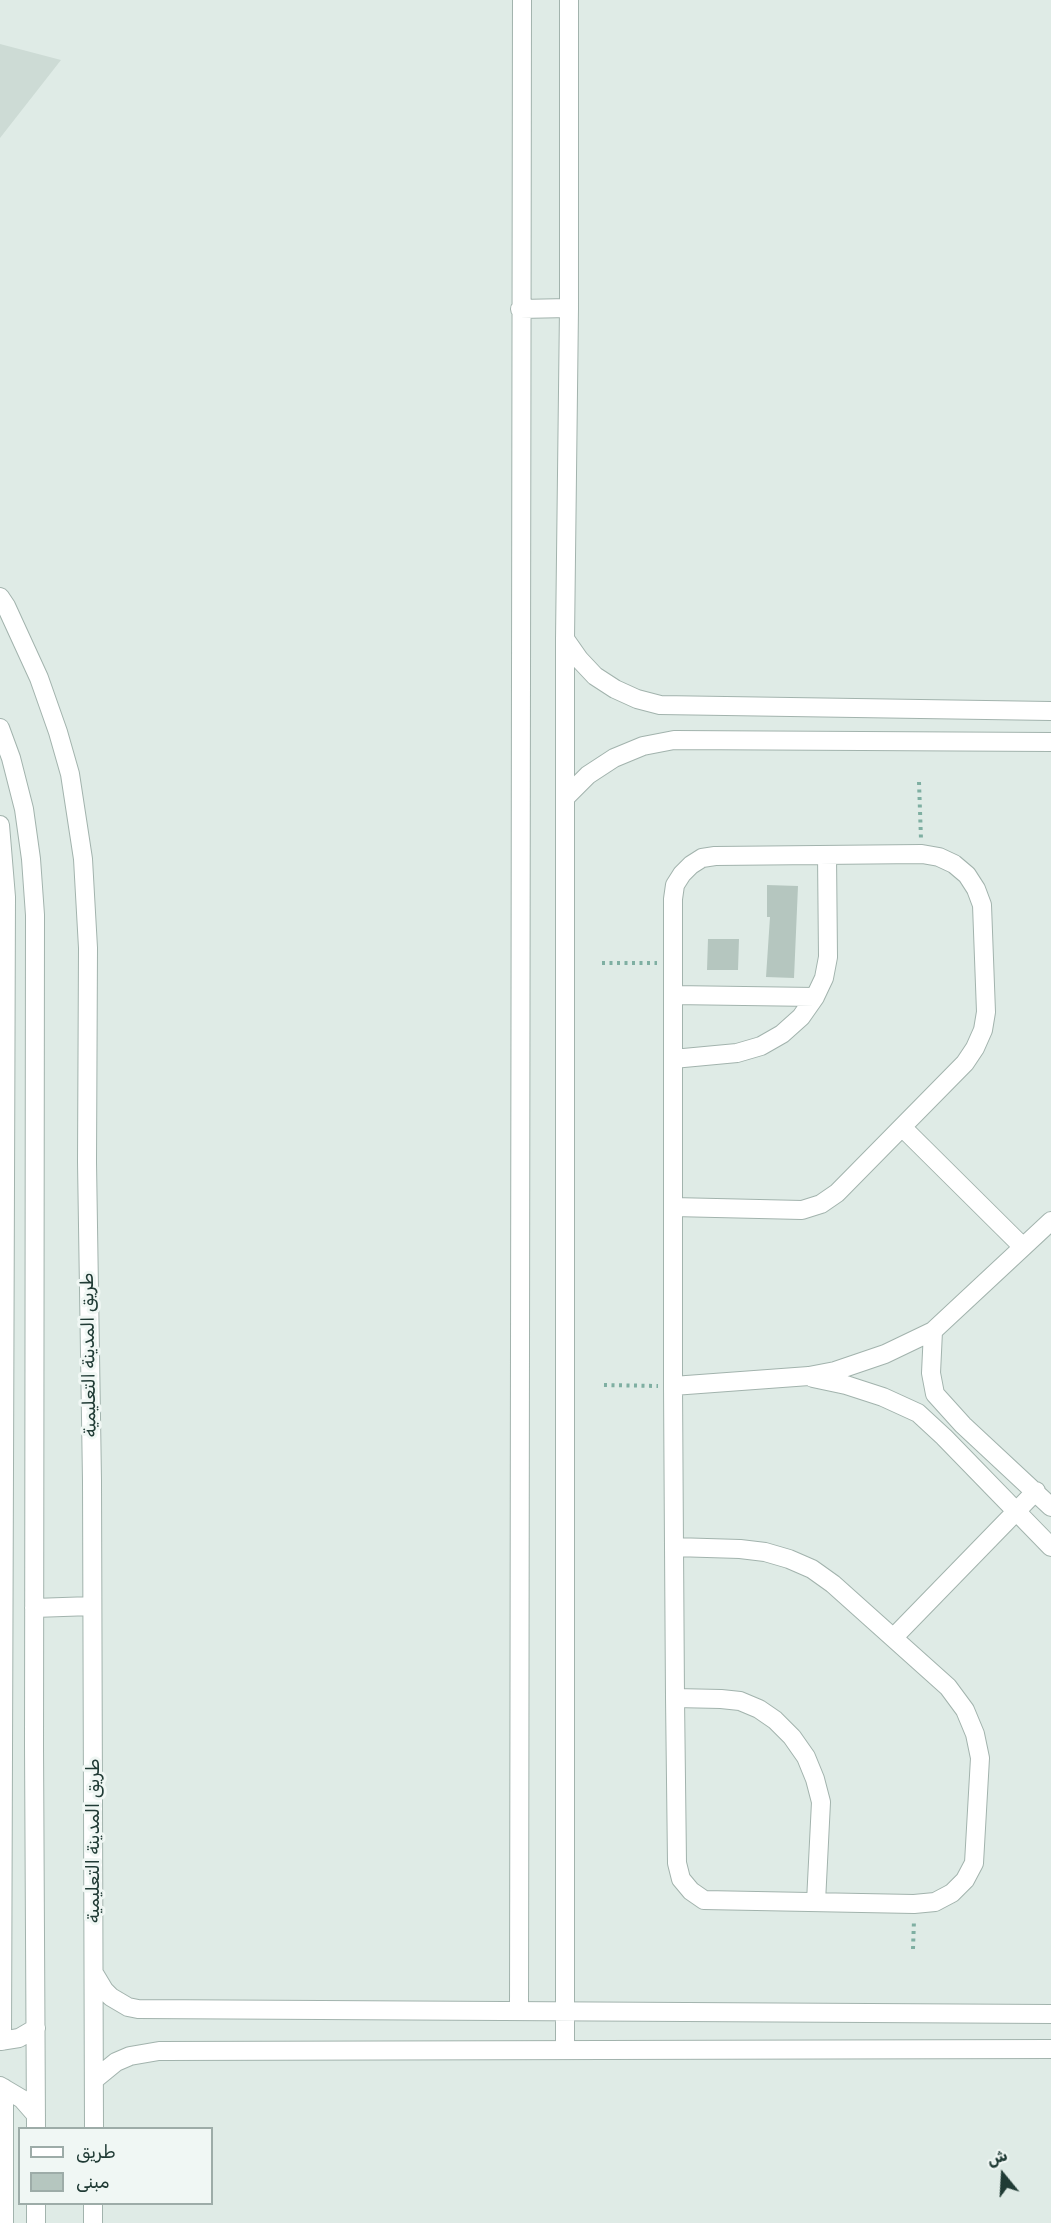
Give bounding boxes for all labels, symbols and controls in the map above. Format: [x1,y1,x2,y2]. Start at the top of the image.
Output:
street label: طريق المدينة التعليمية [77,1273,101,1437]
street label: طريق المدينة التعليمية [83,1759,105,1923]
legend [18,2127,213,2205]
text: طريق [76,2141,116,2163]
north arrow [973,2145,1033,2205]
text: ش [985,2145,1010,2170]
text: مبنى [76,2171,110,2193]

